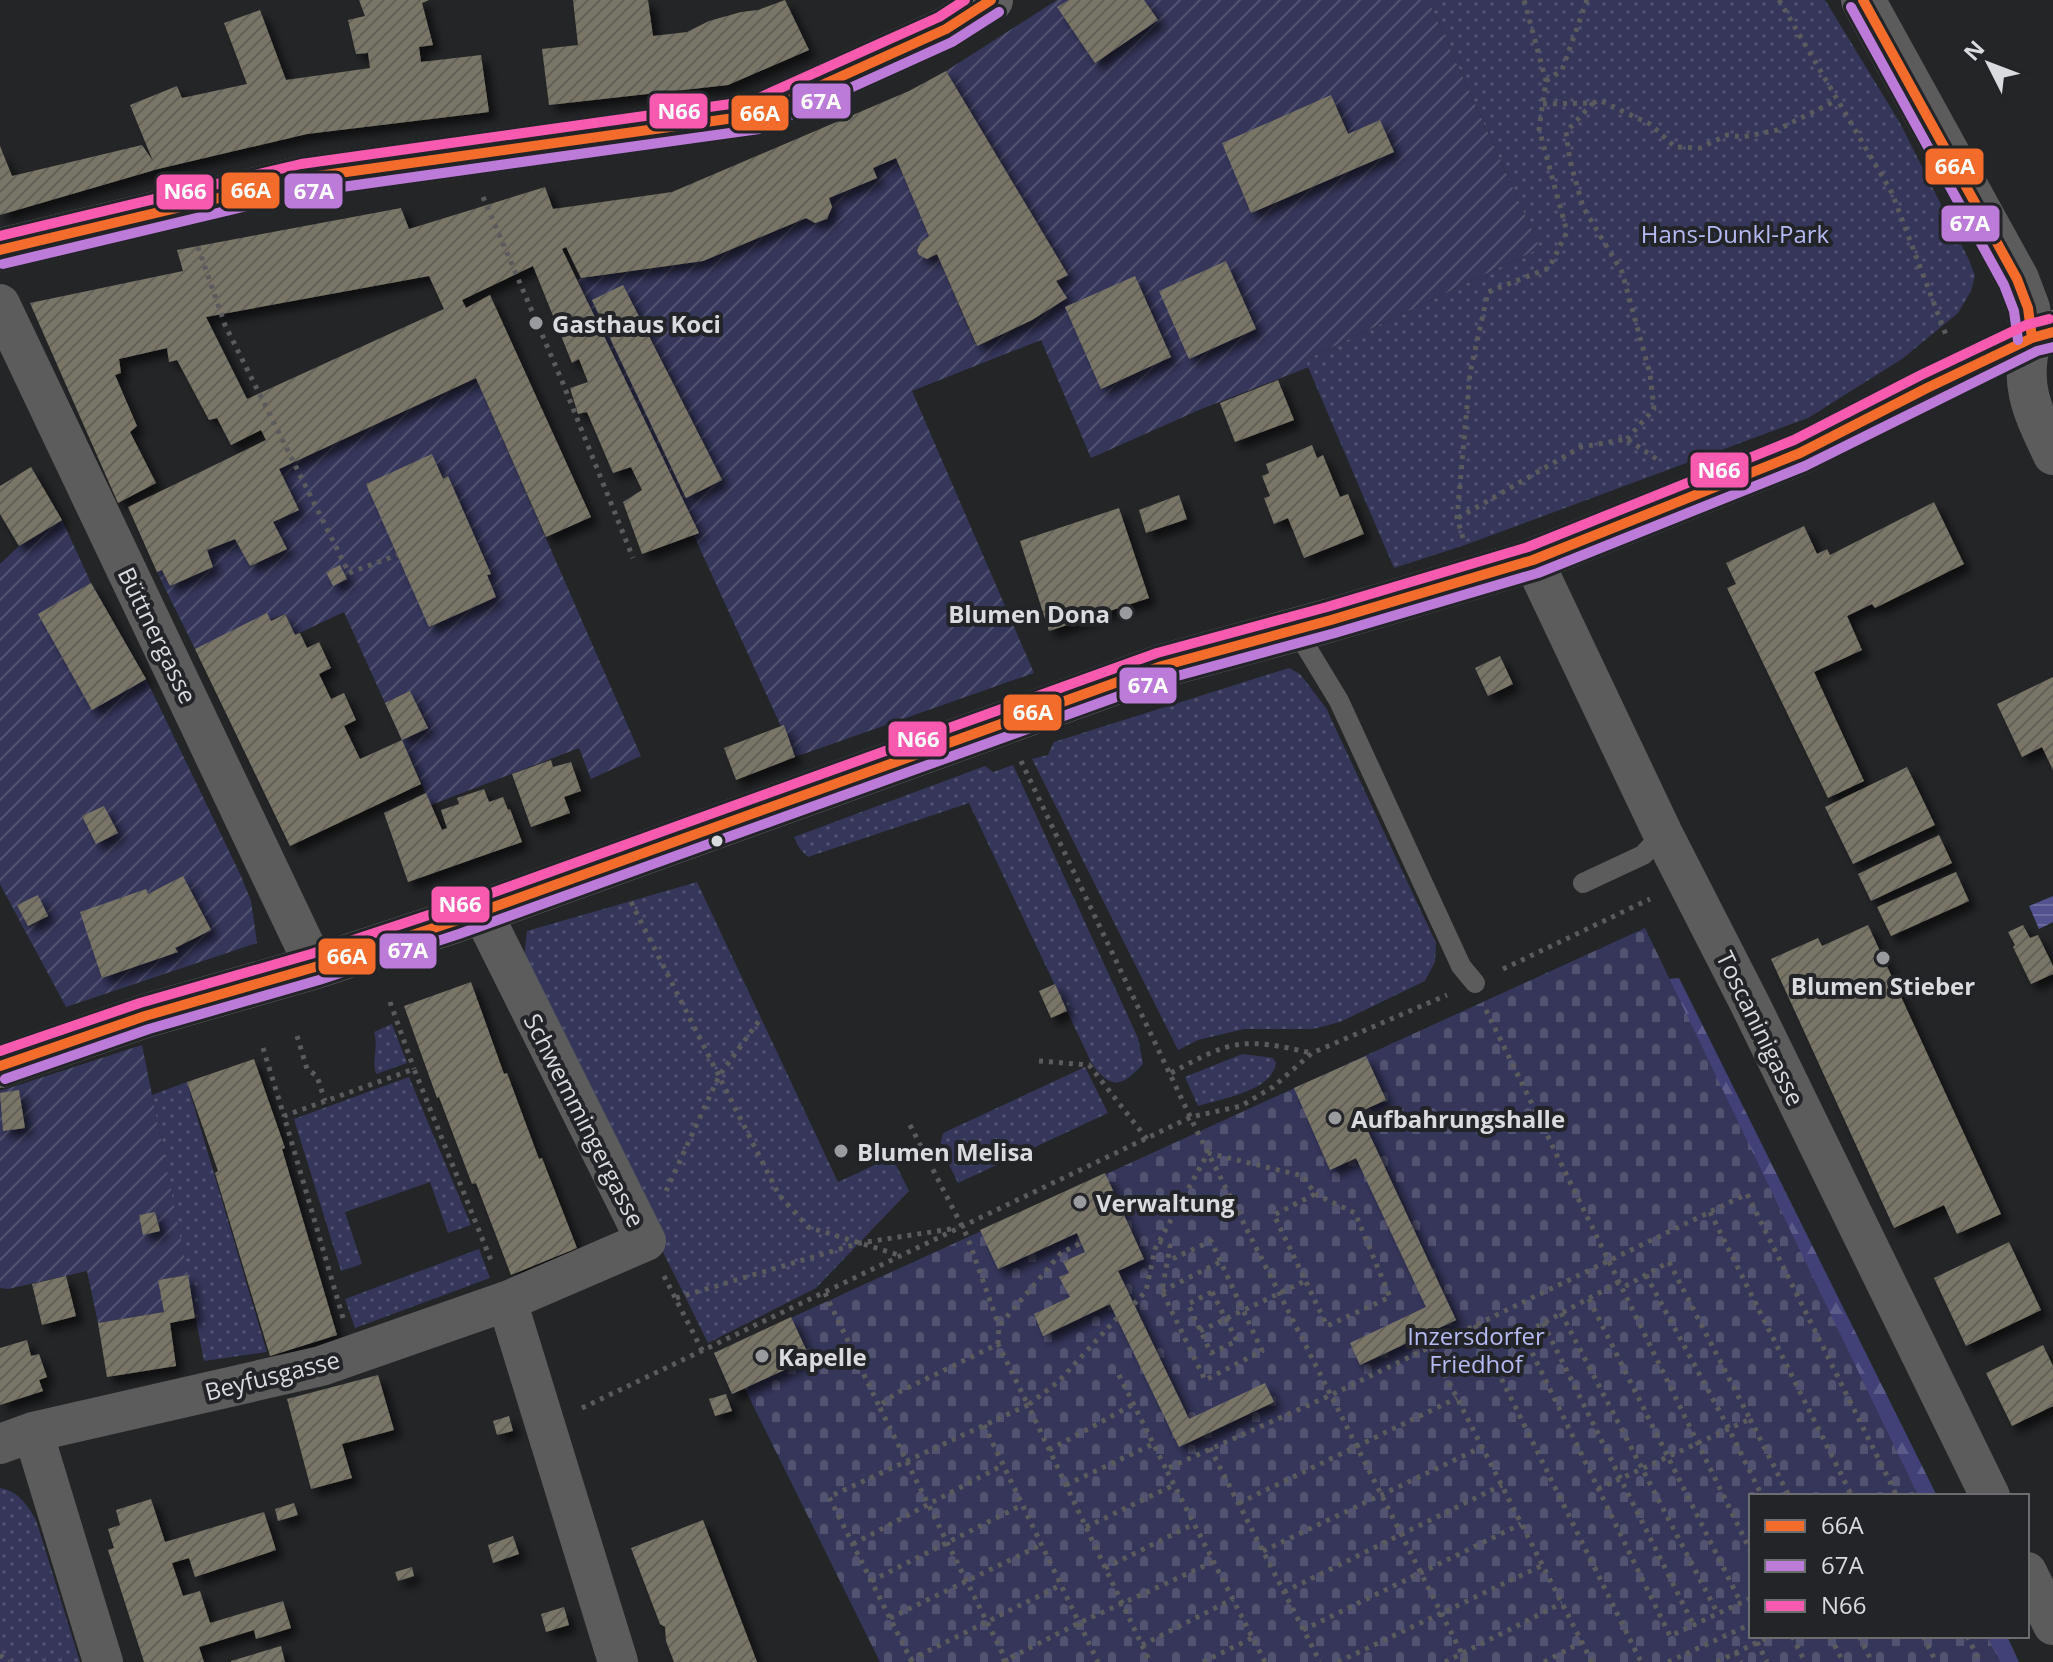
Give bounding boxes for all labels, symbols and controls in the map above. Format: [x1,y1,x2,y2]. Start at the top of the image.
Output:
north arrow [1949,24,2029,104]
text: N [1956,33,1991,67]
line badge: 67A [791,82,852,120]
text: 67A [801,85,842,115]
line badge: N66 [648,92,709,130]
line badge: 66A [730,94,790,132]
text: N66 [657,95,701,125]
text: 66A [740,97,781,127]
line badge: 66A [1924,147,1985,186]
text: 66A [1935,150,1976,180]
line badge: 66A [220,171,281,210]
line badge: 67A [283,172,344,210]
line badge: N66 [155,173,215,211]
text: 66A [231,174,272,204]
text: N66 [163,175,207,205]
text: 67A [294,175,335,205]
line badge: 67A [1940,204,2001,243]
text: 67A [1950,207,1991,237]
park label: Hans-Dunkl-Park [1641,217,1830,250]
place label: Gasthaus Koci [552,307,721,340]
marker: Gasthaus Koci [527,314,545,332]
line badge: N66 [1689,451,1750,489]
text: N66 [1697,454,1741,484]
street label: Büttnergasse [111,561,205,709]
place label: Blumen Dona [948,597,1110,630]
marker: Blumen Dona [1117,604,1135,622]
line badge: 67A [1118,666,1178,705]
text: 67A [1128,669,1169,699]
line badge: 66A [1002,693,1063,732]
text: 66A [1013,696,1054,726]
line badge: N66 [887,720,948,758]
text: N66 [896,723,940,753]
unlabelled marker [709,833,725,849]
line badge: N66 [430,885,491,924]
text: N66 [438,888,482,918]
line badge: 67A [378,932,438,970]
text: 67A [388,934,429,964]
line badge: 66A [317,937,377,976]
text: 66A [327,940,368,970]
street label: Toscaninigasse [1709,945,1813,1111]
marker: Blumen Stieber [1874,949,1892,967]
place label: Blumen Stieber [1791,969,1975,1002]
street label: Schwemmingergasse [517,1008,653,1232]
place label: Aufbahrungshalle [1351,1102,1565,1135]
marker: Aufbahrungshalle [1326,1109,1344,1127]
place label: Blumen Melisa [857,1135,1034,1168]
marker: Blumen Melisa [832,1142,850,1160]
place label: Verwaltung [1096,1186,1235,1219]
marker: Verwaltung [1071,1193,1089,1211]
park label: Inzersdorfer Friedhof [1407,1319,1545,1380]
place label: Kapelle [778,1340,867,1373]
street label: Beyfusgasse [201,1342,343,1408]
marker: Kapelle [753,1347,771,1365]
legend [1749,1494,2029,1638]
text: 66A [1821,1508,1864,1541]
text: 67A [1821,1548,1864,1581]
text: N66 [1821,1588,1867,1621]

